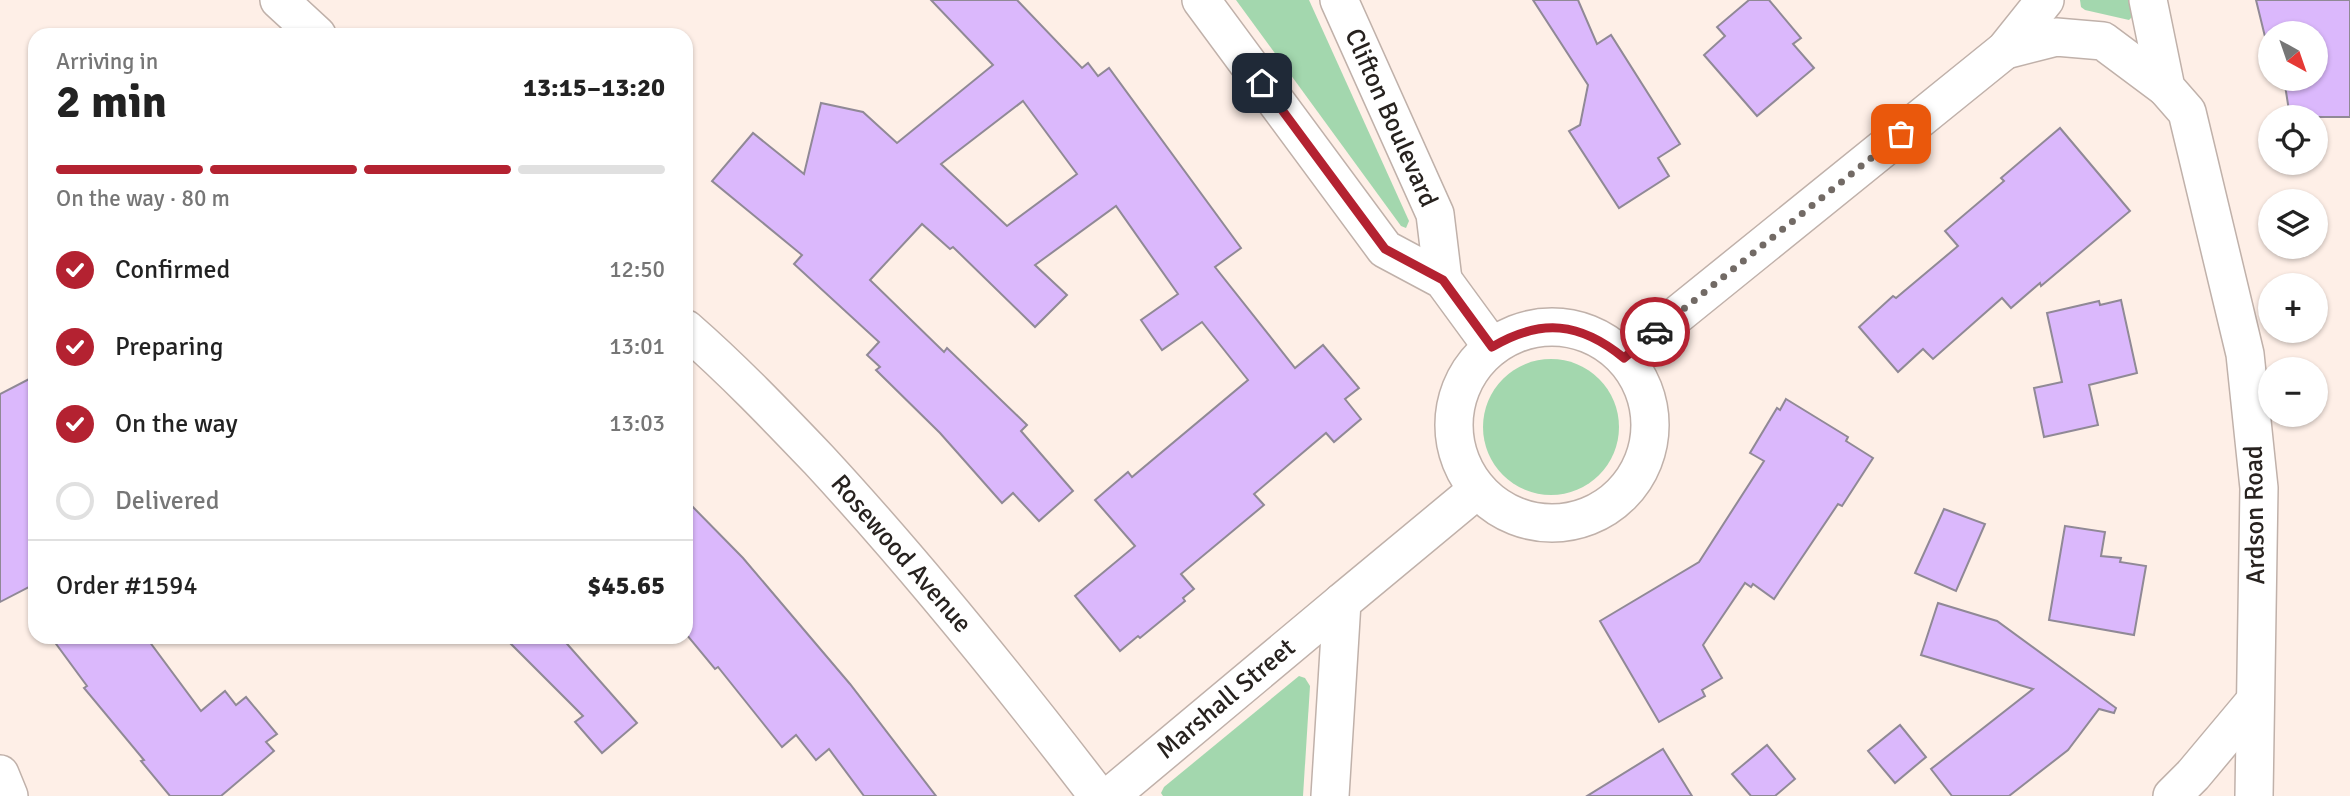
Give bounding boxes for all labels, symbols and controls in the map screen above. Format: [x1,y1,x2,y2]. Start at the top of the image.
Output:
north arrow [2258,21,2328,91]
map controls [2258,21,2328,427]
street label: Clifton Boulevard [1337,24,1445,212]
text: Arriving in [56,47,158,76]
pin [1232,53,1292,113]
icon: home [1243,64,1281,102]
text: 13:15–13:20 [523,72,665,104]
text: 2 min [56,74,167,130]
pin [1871,104,1931,164]
button: locate [2258,105,2328,175]
icon: bag [1882,115,1920,153]
text: On the way · 80 m [56,184,230,213]
button: layers [2258,189,2328,259]
icon: check [56,251,94,289]
text: Confirmed [115,254,230,286]
text: 12:50 [609,255,665,284]
button: + [2258,273,2328,343]
courier [1620,297,1690,367]
icon: car [1636,313,1674,351]
icon: check [56,328,94,366]
text: Preparing [115,331,223,363]
text: 13:01 [609,332,665,361]
button: − [2258,357,2328,427]
icon: check [56,405,94,443]
text: On the way [115,408,238,440]
text: 13:03 [609,409,665,438]
street label: Ardson Road [2238,445,2272,585]
street label: Rosewood Avenue [824,468,978,640]
text: Delivered [115,485,220,517]
text: Order #1594 [56,570,197,602]
text: $45.65 [587,570,665,602]
street label: Marshall Street [1150,632,1302,766]

